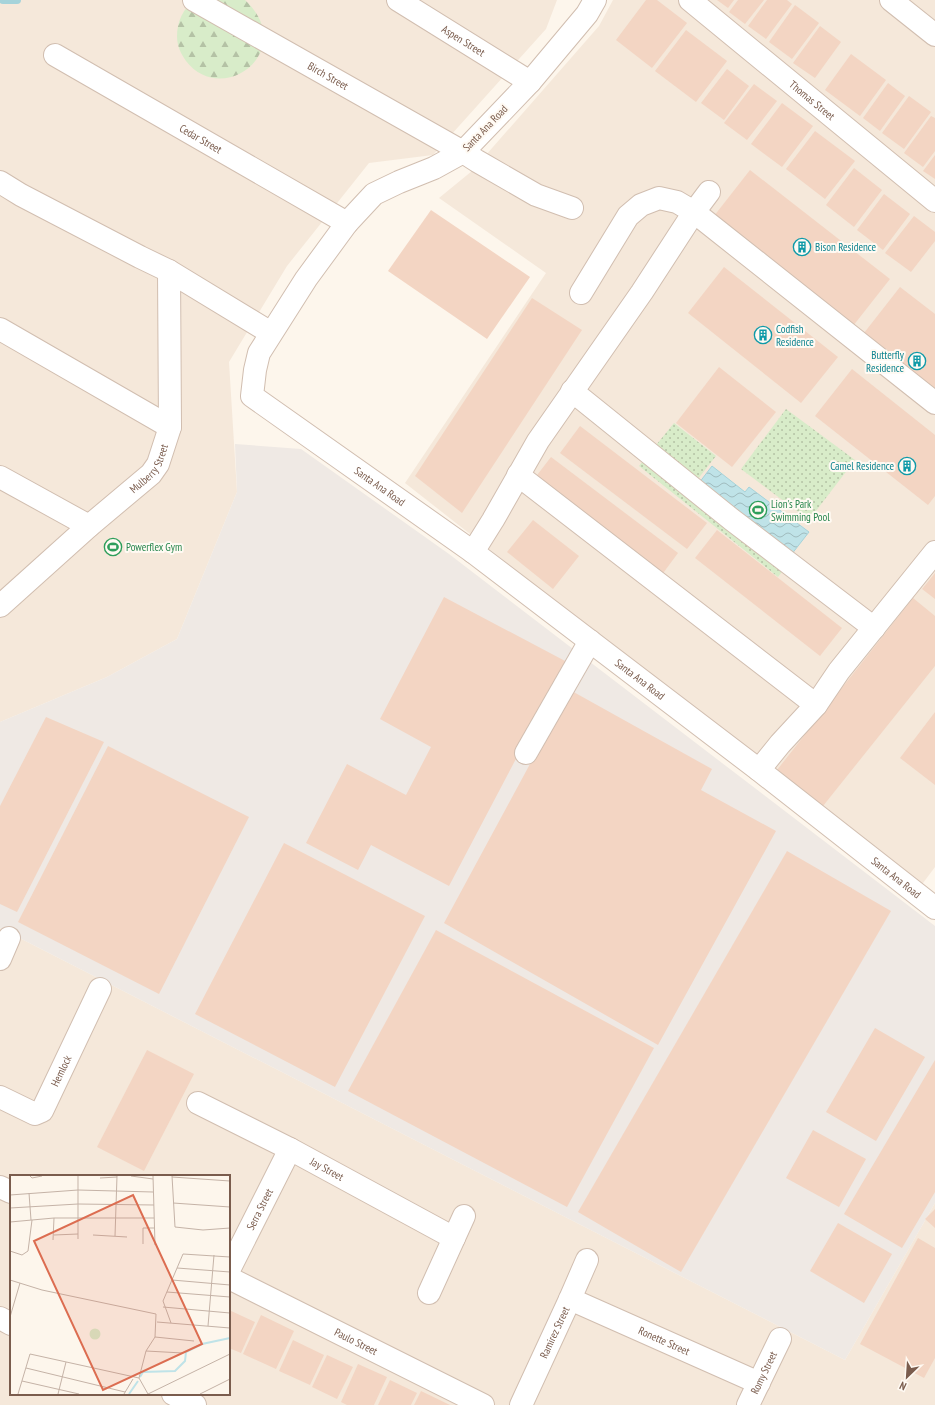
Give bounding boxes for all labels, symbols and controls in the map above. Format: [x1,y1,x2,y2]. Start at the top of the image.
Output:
street label: Aspen Street [439,22,488,59]
street label: Birch Street [305,59,351,93]
street label: Thomas Street [786,77,838,123]
street label: Santa Ana Road [459,102,511,154]
street label: Cedar Street [177,121,224,156]
building icon: Bison Residence [792,237,812,257]
place label: Bison Residence [815,240,877,254]
place label: Codfish Residence [776,322,814,349]
building icon: Codfish Residence [753,325,773,345]
place label: Butterfly Residence [866,348,905,375]
building icon: Butterfly Residence [907,351,927,371]
street label: Mulberry Street [127,442,171,496]
building icon: Camel Residence [897,456,917,476]
place label: Camel Residence [830,459,894,473]
street label: Santa Ana Road [352,463,408,509]
place label: Lion's Park Swimming Pool [771,497,830,524]
sports icon: Lion's Park Swimming Pool [748,500,768,520]
sports icon: Powerflex Gym [103,537,123,557]
place label: Powerflex Gym [126,540,182,554]
street label: Santa Ana Road [612,656,668,703]
street label: Santa Ana Road [869,854,924,901]
street label: Hemlock [48,1052,75,1089]
street label: Jay Street [307,1154,346,1184]
inset map [10,1175,230,1395]
street label: Serra Street [243,1186,276,1232]
street label: Ramirez Street [537,1304,573,1361]
street label: Ronette Street [636,1323,692,1358]
street label: Paulo Street [332,1325,380,1358]
street label: Romy Street [747,1349,780,1396]
north arrow [887,1357,927,1397]
text: N [897,1378,908,1394]

